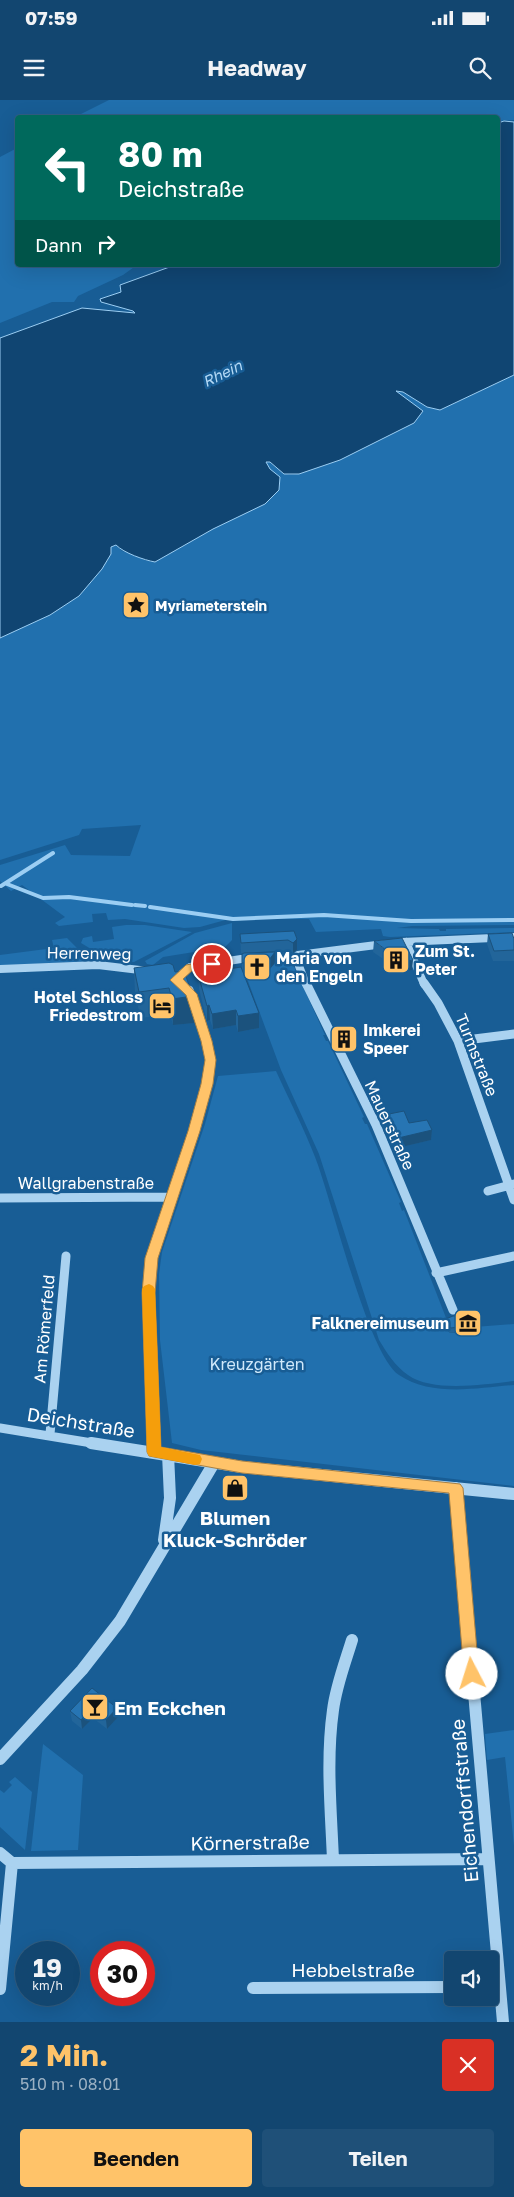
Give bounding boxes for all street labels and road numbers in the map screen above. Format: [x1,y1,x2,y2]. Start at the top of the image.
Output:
street label: Herrenweg [47,942,131,964]
street label: Turmstraße [451,1011,503,1099]
street label: Mauerstraße [361,1077,419,1173]
street label: Wallgrabenstraße [18,1173,154,1193]
street label: Am Römerfeld [29,1274,59,1384]
street label: Deichstraße [25,1402,137,1442]
street label: Eichendorffstraße [445,1718,483,1884]
street label: Körnerstraße [190,1829,310,1855]
street label: Hebbelstraße [291,1958,415,1981]

